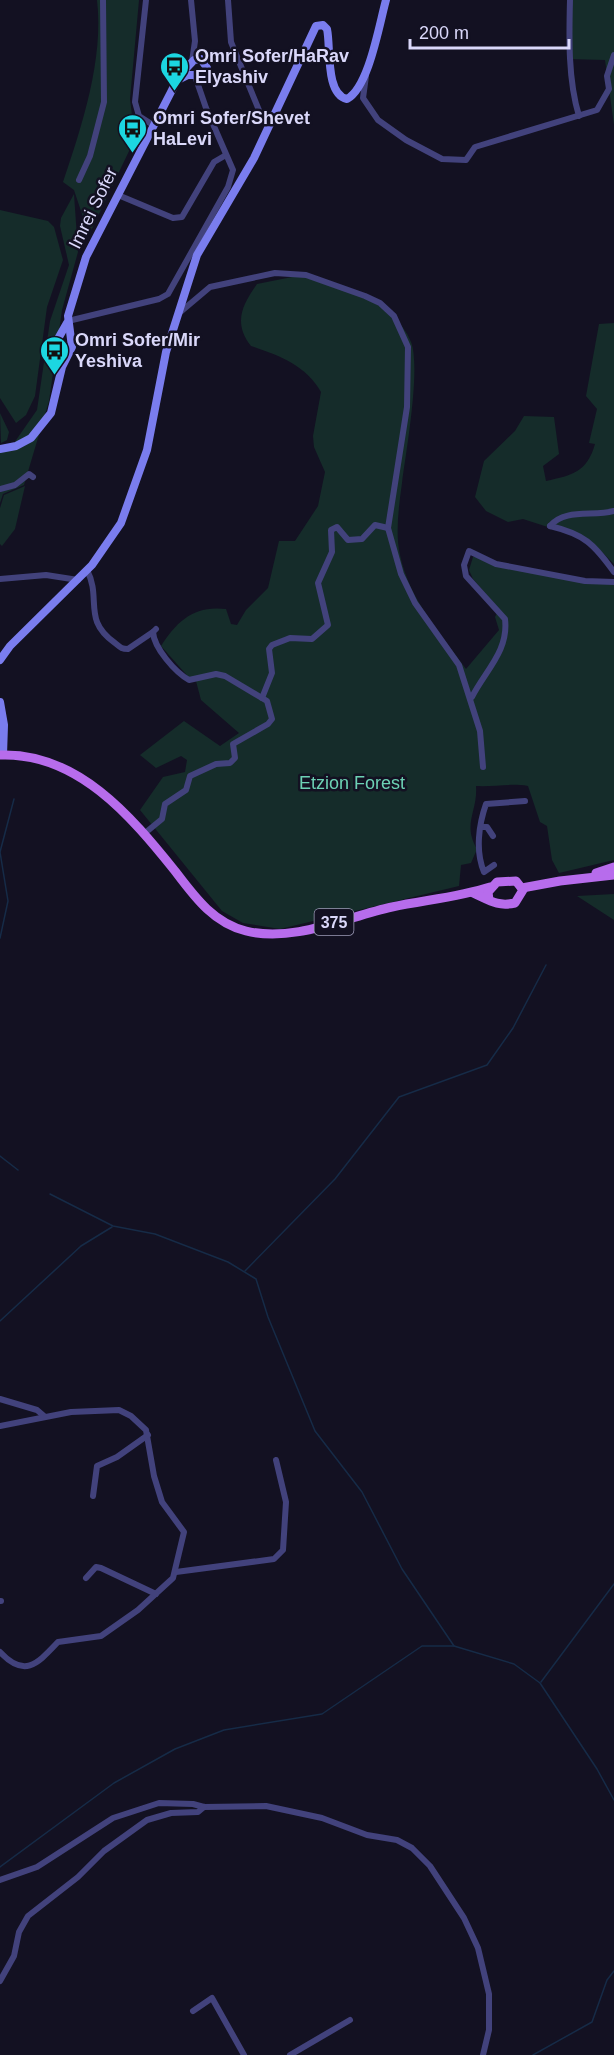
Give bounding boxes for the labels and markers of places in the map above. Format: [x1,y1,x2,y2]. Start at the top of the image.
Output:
place label: Omri Sofer/HaRav Elyashiv [195,46,349,87]
bus stop icon: Omri Sofer/HaRav Elyashiv [158,50,190,92]
place label: Omri Sofer/Shevet HaLevi [153,108,310,149]
bus stop icon: Omri Sofer/Shevet HaLevi [116,112,148,154]
place label: Omri Sofer/Mir Yeshiva [75,330,200,371]
bus stop icon: Omri Sofer/Mir Yeshiva [38,334,70,376]

